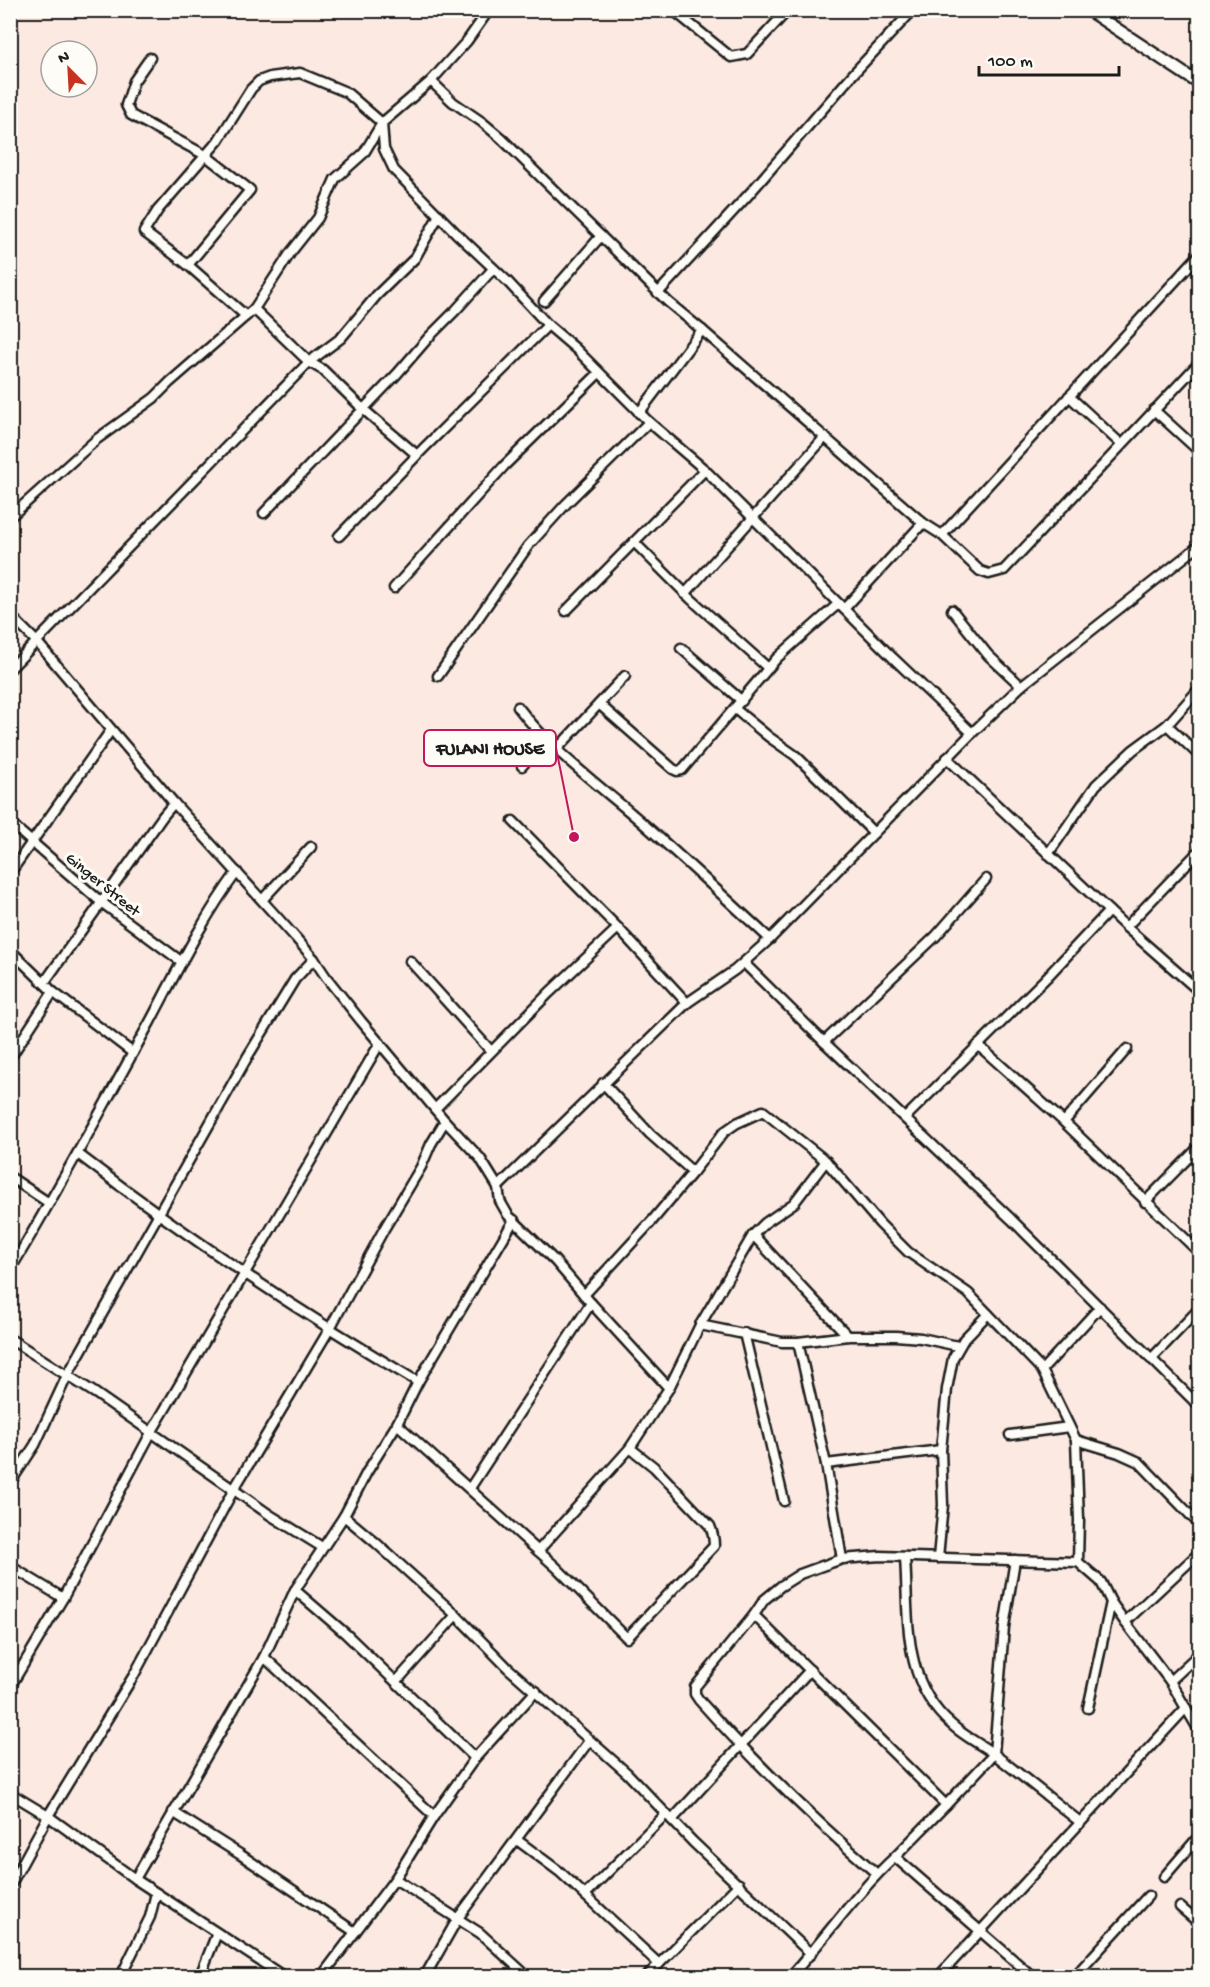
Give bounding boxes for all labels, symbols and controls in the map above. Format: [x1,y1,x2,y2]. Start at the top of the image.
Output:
north arrow [39,39,99,99]
scale bar [979,39,1118,77]
text: N [56,47,73,69]
text: 100 m [987,52,1033,73]
callout: FULANI HOUSE [424,730,556,766]
text: FULANI HOUSE [435,740,546,761]
street label: Ginger Street [61,850,144,923]

